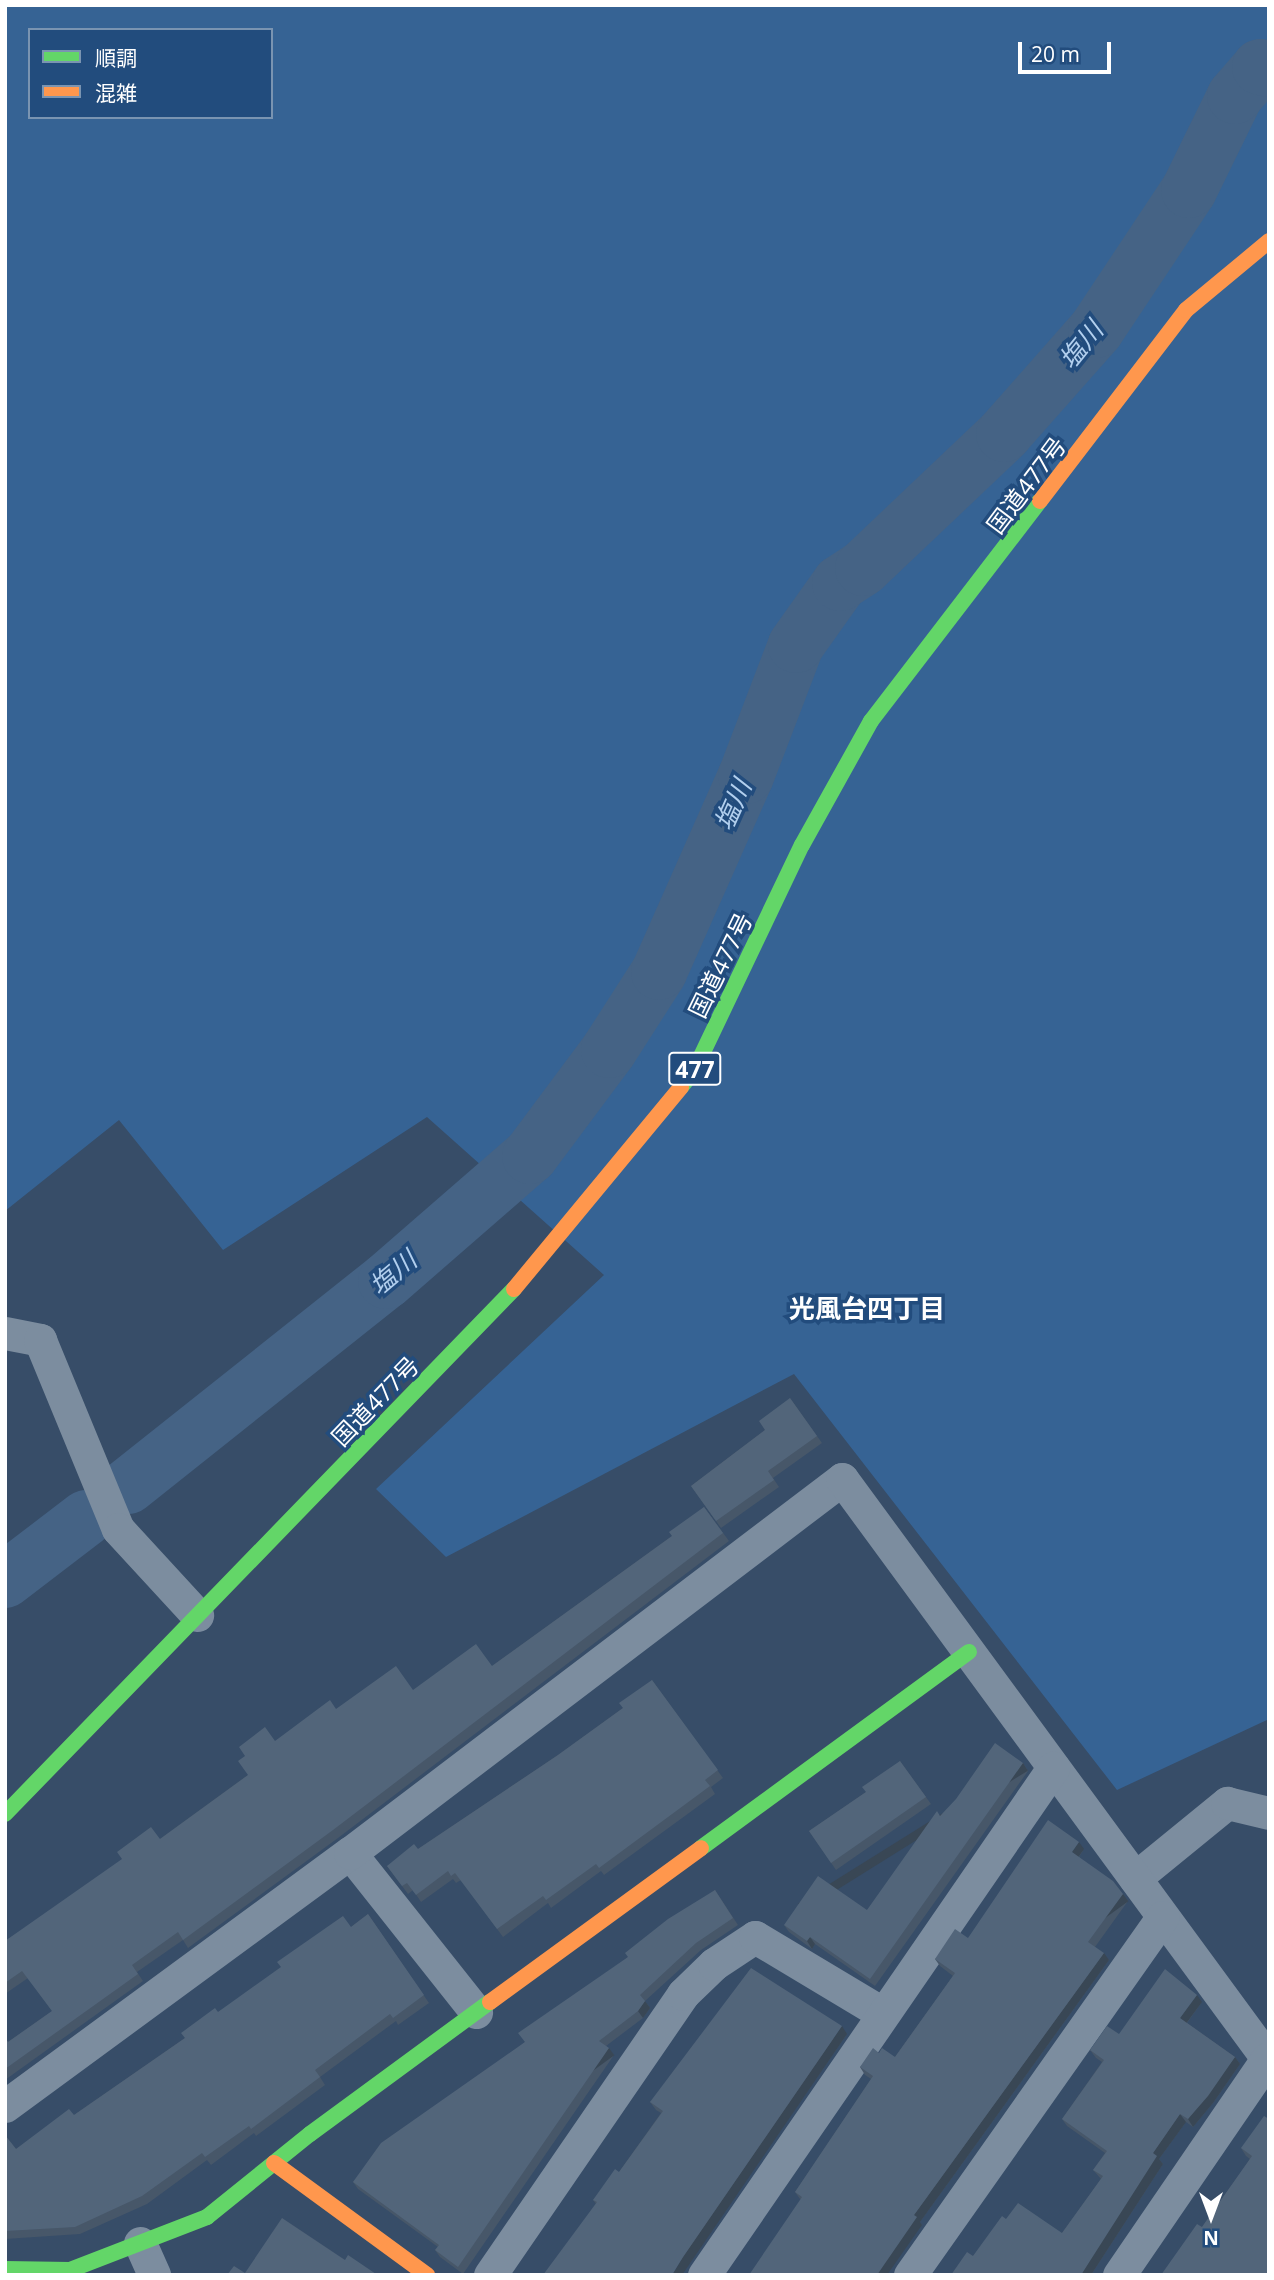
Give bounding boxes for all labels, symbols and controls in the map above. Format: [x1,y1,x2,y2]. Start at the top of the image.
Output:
legend [28,28,273,119]
scale bar [1022,28,1115,72]
text: 20 m [1031,40,1080,68]
text: 順調 [95,44,137,72]
text: 混雑 [95,79,137,107]
water label: 塩川 [1053,315,1109,375]
street label: 国道477号 [980,431,1072,539]
water label: 塩川 [708,775,758,835]
street label: 国道477号 [682,908,758,1022]
road number: 477 [667,1050,723,1088]
water label: 塩川 [363,1244,423,1302]
district label: 光風台四丁目 [789,1293,945,1325]
street label: 国道477号 [325,1350,425,1452]
north arrow [1176,2182,1246,2252]
text: N [1203,2225,1219,2251]

